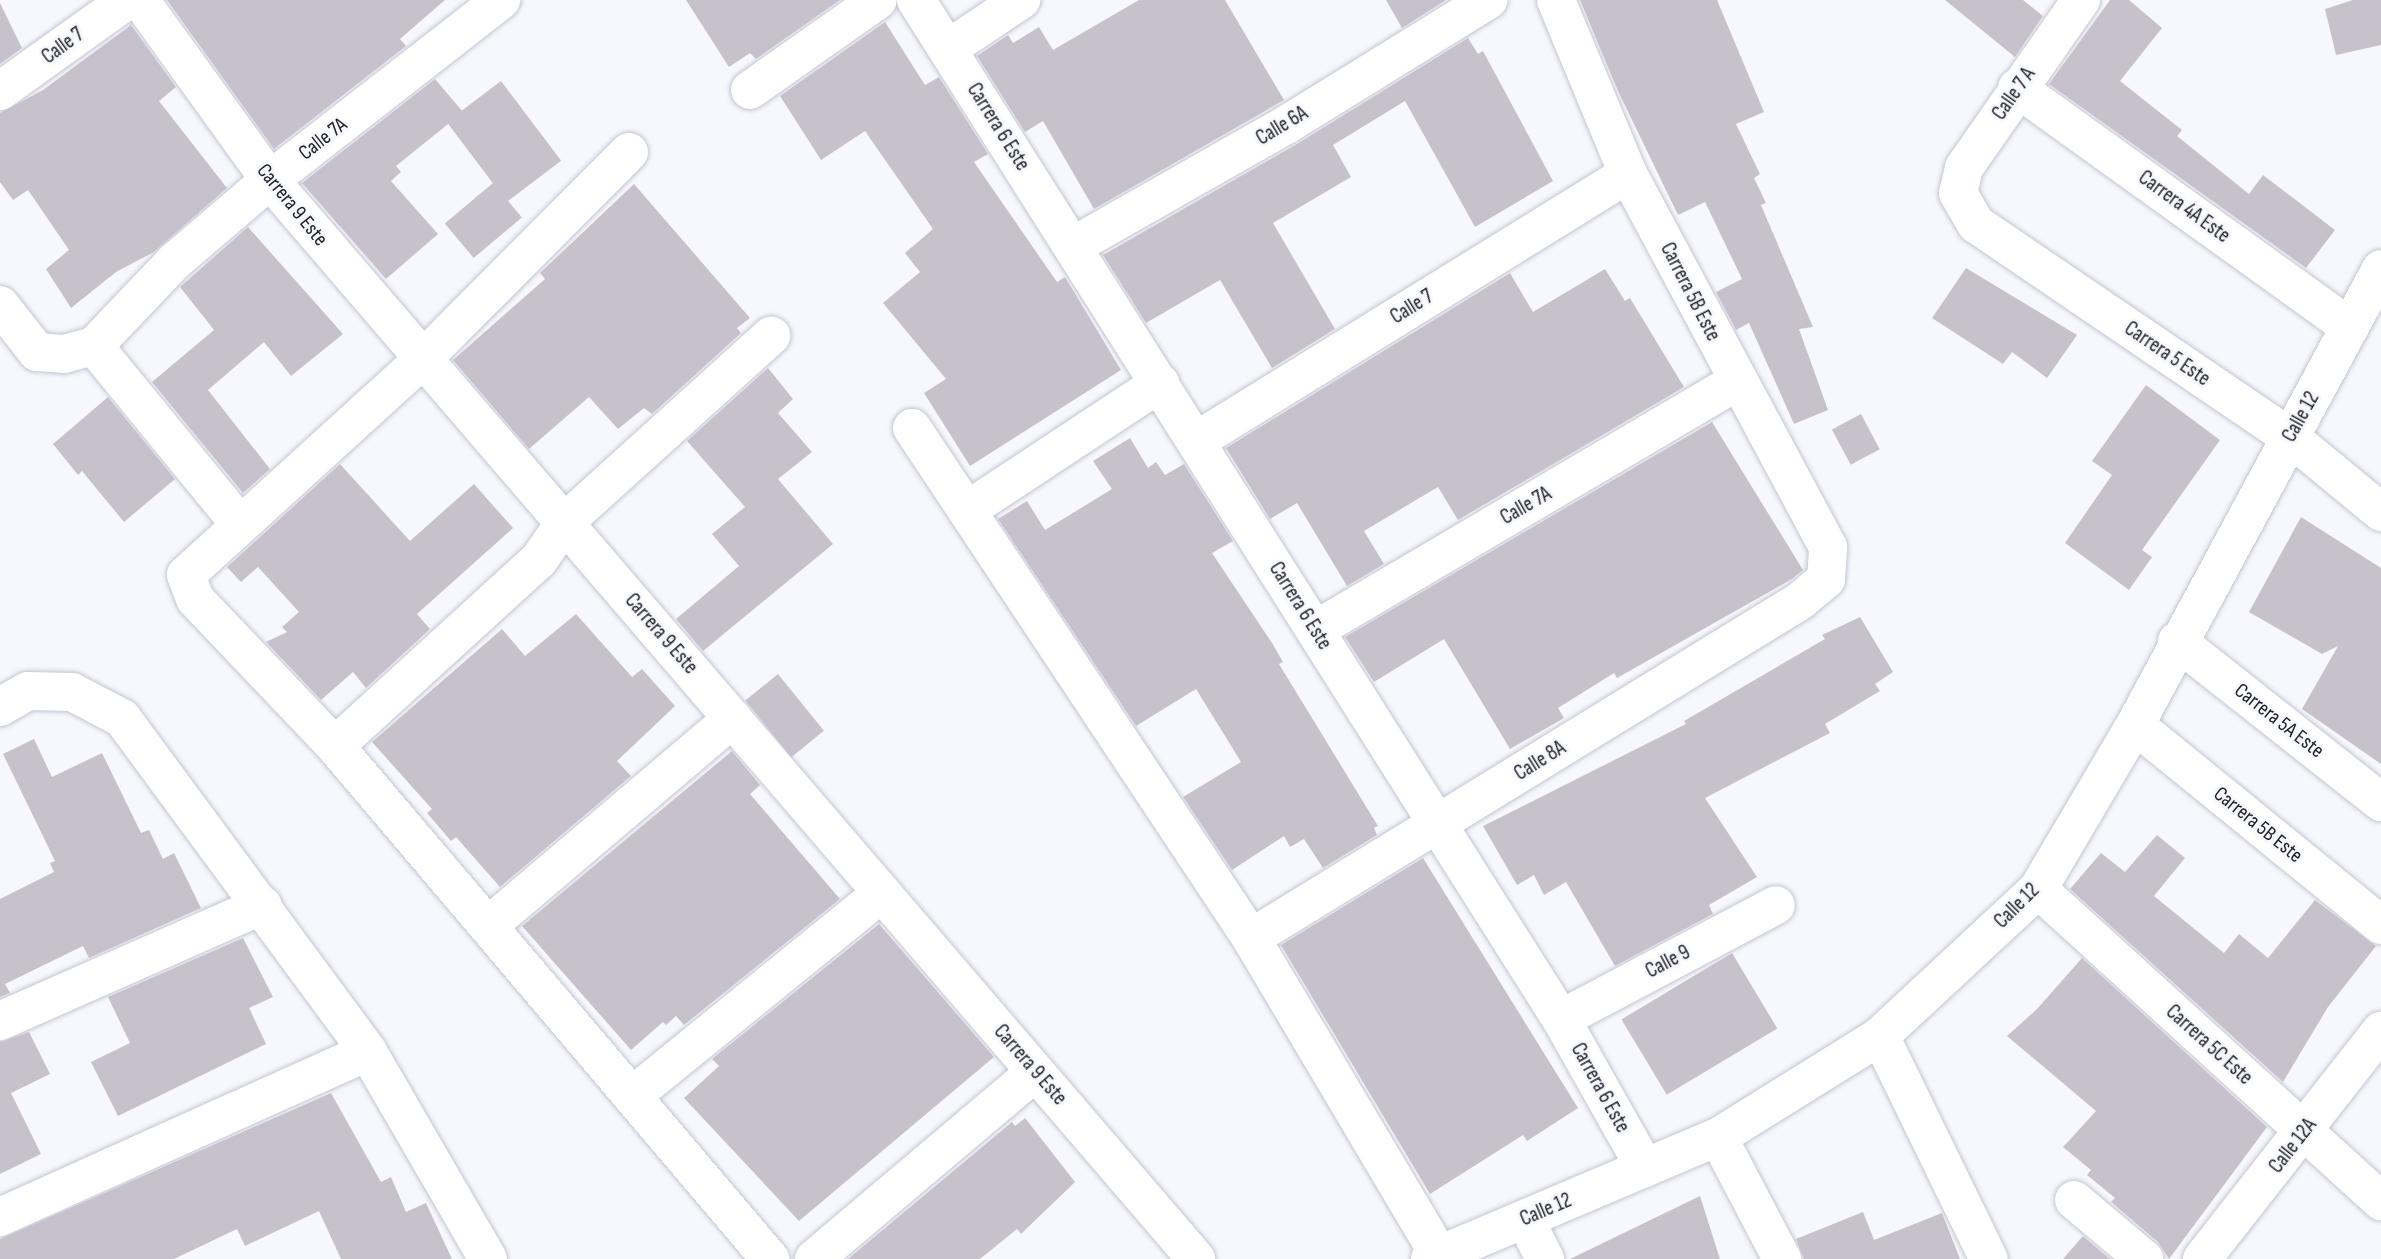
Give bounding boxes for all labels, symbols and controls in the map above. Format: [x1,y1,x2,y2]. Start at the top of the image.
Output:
street label: Calle 7 [37,22,89,70]
street label: Calle 7 A [1987,63,2041,125]
street label: Carrera 6 Este [961,79,1035,175]
street label: Calle 6A [1252,101,1312,151]
street label: Calle 7A [294,112,352,166]
street label: Carrera 9 Este [251,159,333,251]
street label: Carrera 4A Este [2133,165,2235,249]
street label: Carrera 5B Este [1654,239,1726,345]
street label: Calle 7 [1386,284,1438,330]
street label: Carrera 5 Este [2119,316,2215,392]
street label: Calle 12 [2277,387,2325,447]
street label: Calle 7A [1496,481,1556,531]
street label: Carrera 6 Este [1263,558,1337,654]
street label: Carrera 9 Este [619,588,703,680]
street label: Carrera 5A Este [2229,678,2329,764]
street label: Calle 8A [1510,736,1570,786]
street label: Carrera 5B Este [2208,781,2308,869]
street label: Calle 12 [1989,878,2045,934]
street label: Calle 9 [1641,940,1695,984]
street label: Carrera 5C Este [2160,1000,2258,1090]
street label: Carrera 9 Este [988,1019,1072,1111]
street label: Carrera 6 Este [1565,1039,1635,1137]
street label: Calle 12A [2264,1114,2322,1178]
street label: Calle 12 [1516,1188,1576,1232]

